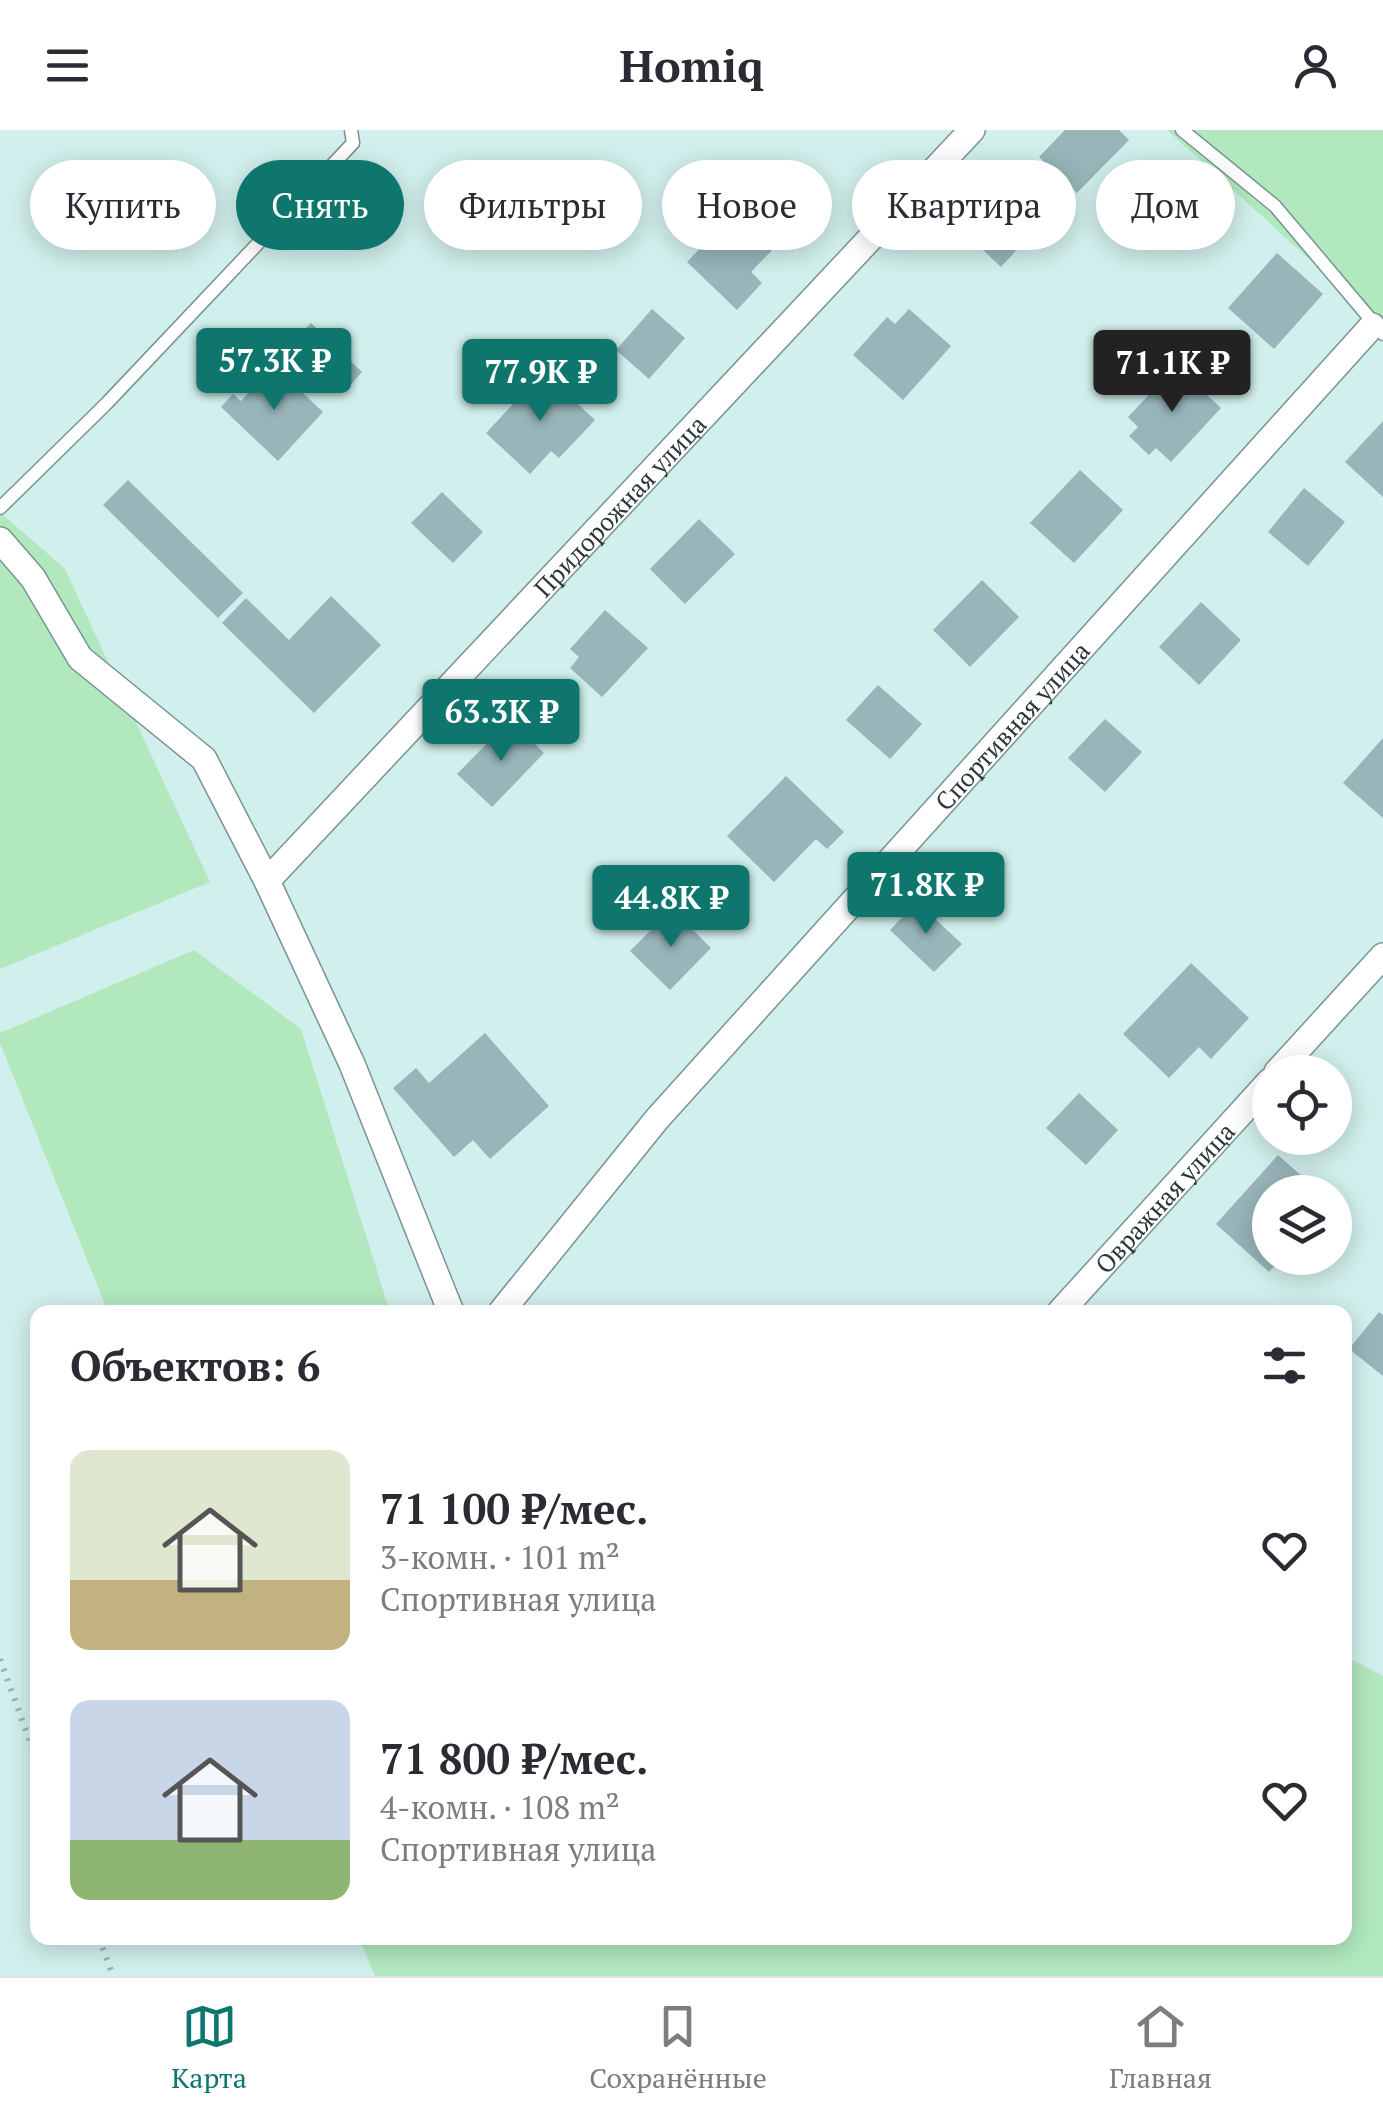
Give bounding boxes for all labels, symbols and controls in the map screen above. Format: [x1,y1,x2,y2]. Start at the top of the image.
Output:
text: Homiq [619,35,764,95]
icon: menu [40,38,95,93]
icon: person [1288,38,1343,93]
chip: Купить [30,160,216,250]
chip: Снять [236,160,404,250]
chip: Фильтры [424,160,642,250]
chip: Новое [662,160,832,250]
chip: Квартира [852,160,1076,250]
chip: Дом [1096,160,1235,250]
pin: 57.3K ₽ [182,328,366,413]
pin: 71.1K ₽ [1080,330,1264,415]
text: 57.3K ₽ [218,339,330,381]
pin: 77.9K ₽ [448,339,632,424]
text: 71.1K ₽ [1115,341,1229,383]
text: 77.9K ₽ [484,350,596,392]
street label: Придорожная улица [526,407,713,603]
street label: Спортивная улица [927,634,1097,817]
pin: 63.3K ₽ [409,679,593,764]
text: 63.3K ₽ [444,690,558,732]
pin: 71.8K ₽ [834,852,1018,937]
text: 71.8K ₽ [869,863,983,905]
pin: 44.8K ₽ [579,865,763,950]
text: 44.8K ₽ [614,876,728,918]
map controls [1252,1055,1352,1275]
button: locate [1252,1055,1352,1155]
street label: Овражная улица [1087,1115,1242,1280]
button: layers [1252,1175,1352,1275]
text: Объектов: 6 [70,1337,321,1393]
icon: filters [1257,1338,1312,1393]
text: 71 100 ₽/мес. [380,1480,648,1536]
icon: home [150,1490,270,1610]
icon: heart [1257,1523,1312,1578]
text: 3-комн. · 101 m² [380,1536,620,1578]
text: Спортивная улица [380,1578,656,1620]
text: 71 800 ₽/мес. [380,1730,648,1786]
icon: home [150,1740,270,1860]
icon: heart [1257,1773,1312,1828]
text: 4-комн. · 108 m² [380,1786,620,1828]
text: Спортивная улица [380,1828,656,1870]
tab: Карта [171,1999,247,2096]
tab: Сохранённые [589,1999,767,2096]
tab: Главная [1109,1999,1212,2096]

